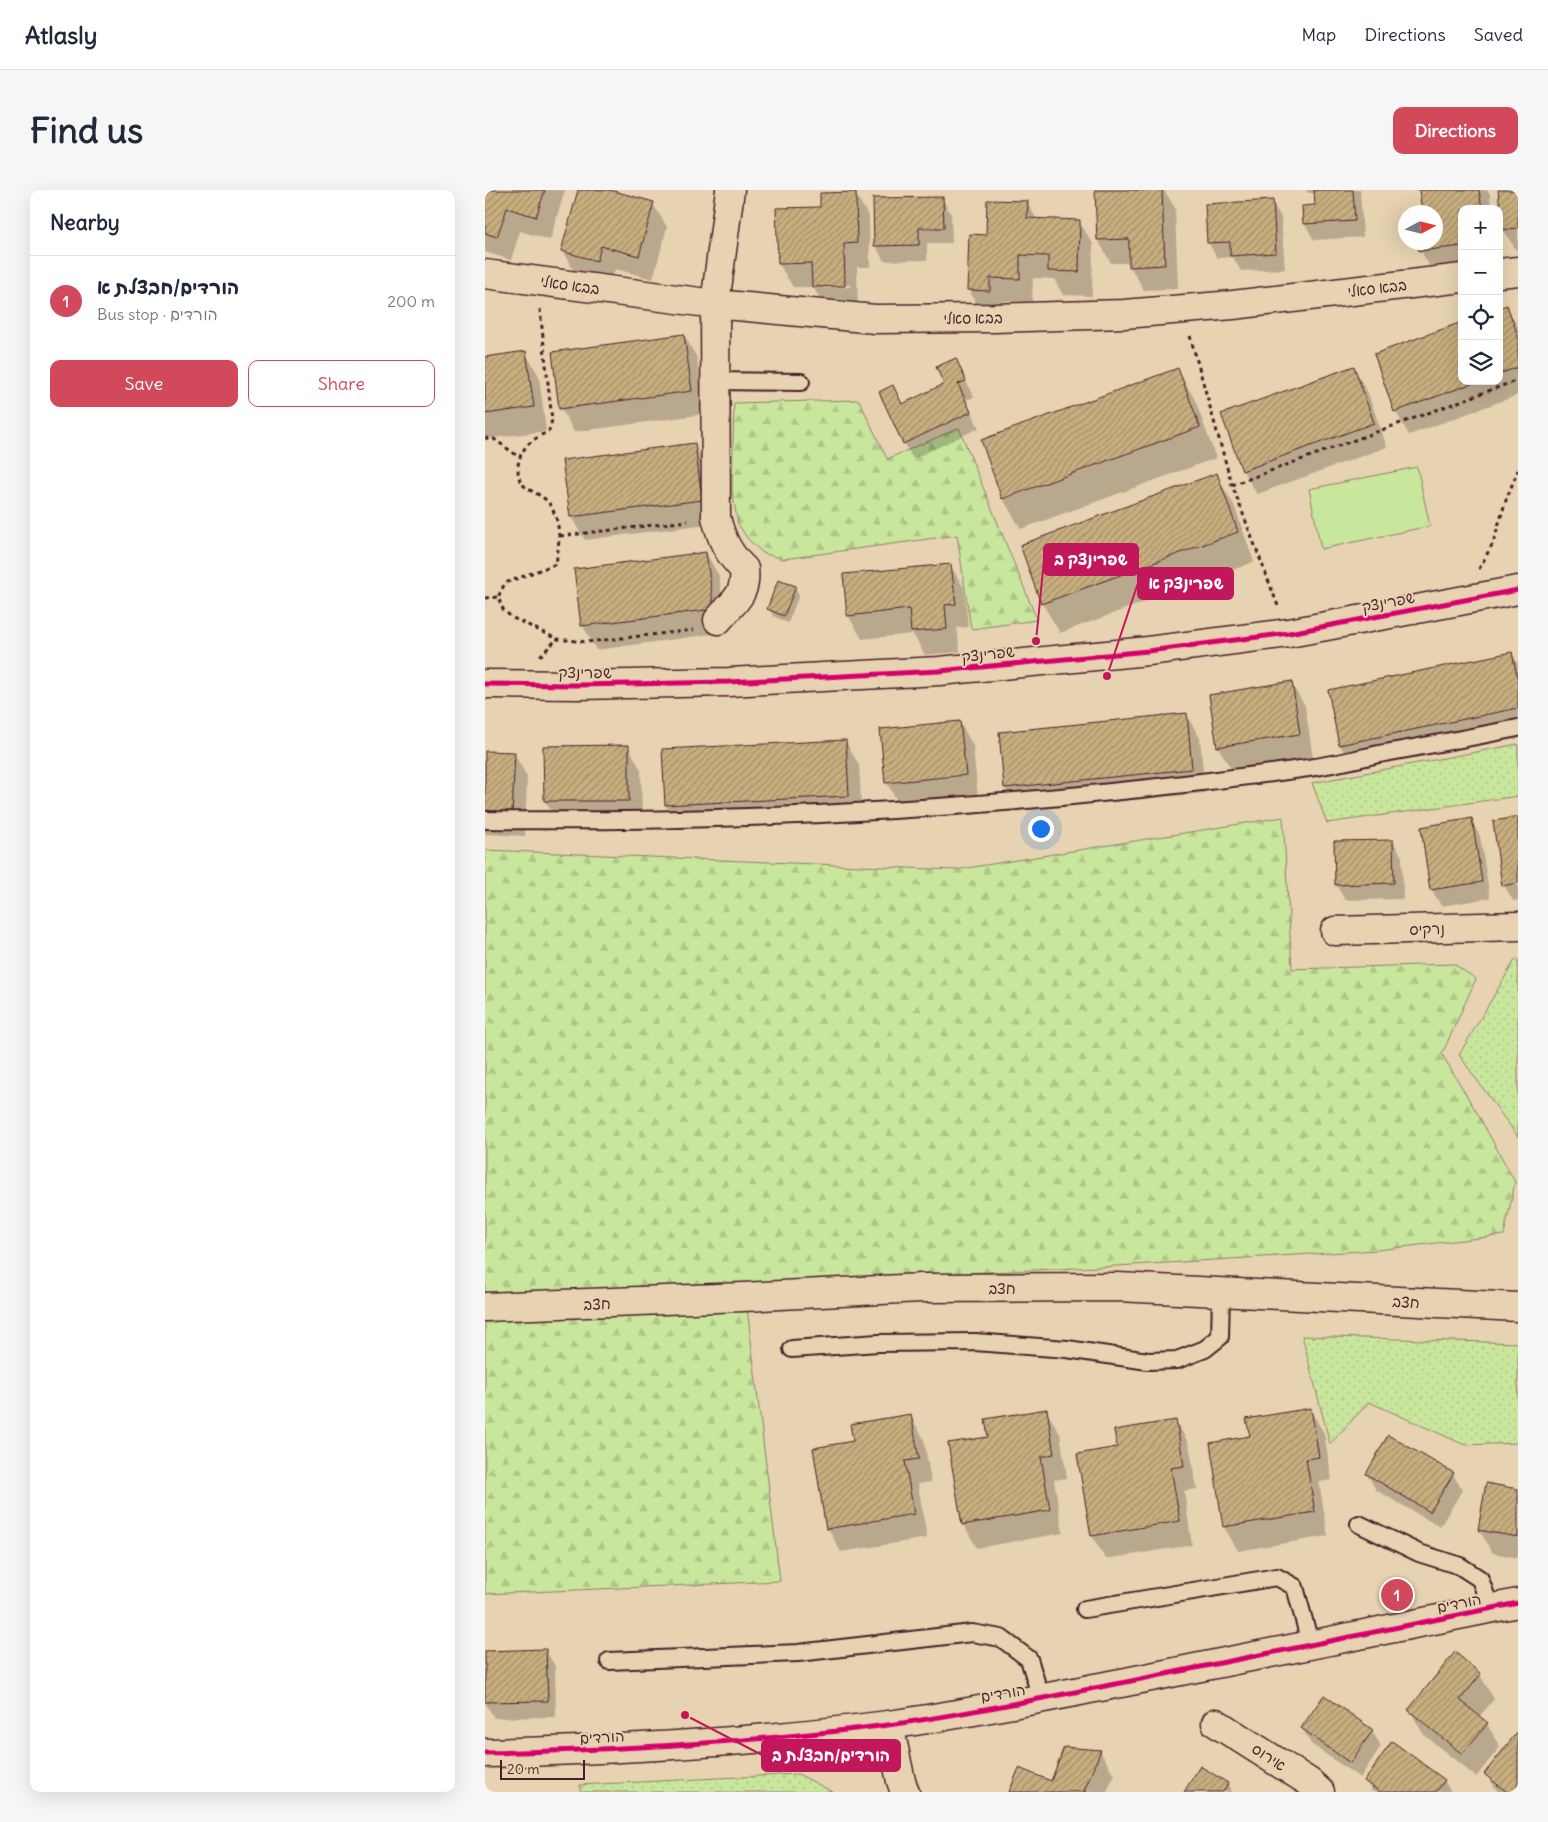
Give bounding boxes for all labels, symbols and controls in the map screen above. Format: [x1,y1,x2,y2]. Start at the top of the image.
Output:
text: Atlasly [25,20,97,50]
text: Map [1301,23,1336,46]
text: Directions [1364,23,1446,46]
text: Saved [1474,23,1523,46]
button: Directions [1393,107,1518,154]
text: Find us [30,108,143,152]
north arrow [1398,205,1443,250]
map controls [1458,205,1503,385]
button: + [1458,205,1503,250]
text: Nearby [50,209,120,236]
button: − [1458,250,1503,295]
street label: בבא סאלי [539,271,601,299]
text: הורדים/חבצלת א [97,275,239,299]
street label: בבא סאלי [1346,275,1408,301]
text: 1 [63,291,69,311]
text: 200 m [387,291,435,311]
button: locate [1458,295,1503,340]
text: Bus stop · הורדים [97,304,218,324]
street label: בבא סאלי [943,308,1003,328]
button: layers [1458,340,1503,385]
button: Save [50,360,238,407]
button: Share [248,360,435,407]
callout: שפרינצק ב [1044,544,1138,575]
text: שפרינצק ב [1053,549,1128,569]
callout: שפרינצק א [1138,568,1233,599]
text: שפרינצק א [1148,573,1224,593]
street label: שפרינצק [1360,588,1416,616]
street label: שפרינצק [960,642,1016,666]
street label: שפרינצק [558,663,612,682]
your location [1028,816,1054,842]
street label: נרקיס [1409,919,1445,939]
street label: חצב [988,1279,1016,1298]
street label: חצב [1392,1292,1420,1312]
street label: חצב [583,1294,611,1314]
pin: 1 [1381,1576,1413,1614]
street label: הורדים [1435,1589,1483,1617]
street label: הורדים [979,1680,1027,1706]
street label: הורדים [579,1726,625,1748]
street label: אירוס [1248,1739,1290,1775]
callout: הורדים/חבצלת ב [762,1740,900,1771]
text: הורדים/חבצלת ב [771,1745,890,1765]
scale bar [500,1757,585,1780]
text: 20 m [507,1760,540,1778]

